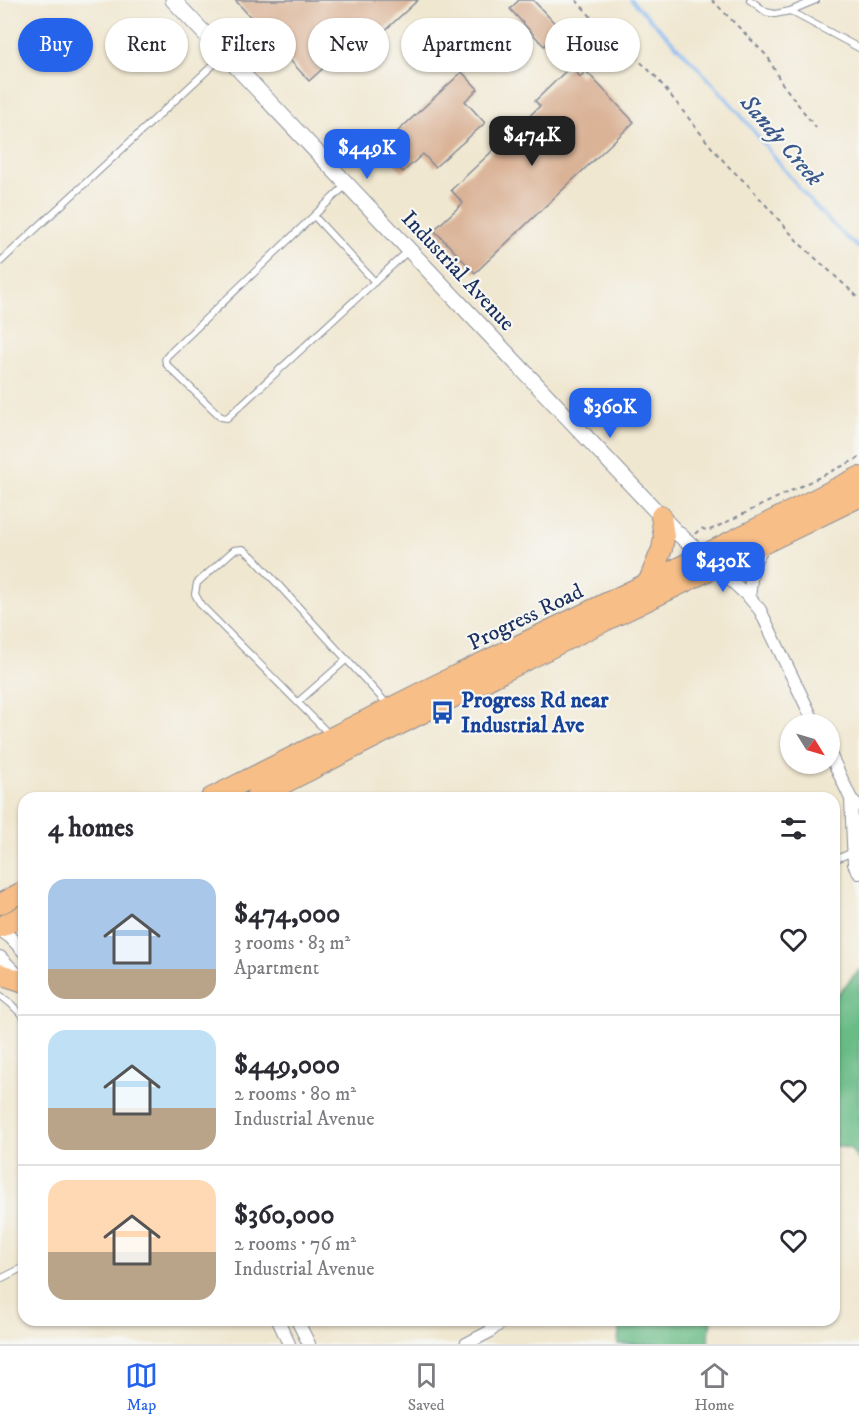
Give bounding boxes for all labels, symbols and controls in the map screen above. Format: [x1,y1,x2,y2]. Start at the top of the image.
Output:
chip: Buy [18,18,93,72]
chip: Rent [105,18,188,72]
chip: Filters [200,18,296,72]
chip: New [308,18,389,72]
chip: Apartment [401,18,533,72]
chip: House [545,18,640,72]
water label: Sandy Creek [733,88,829,193]
pin: $474K [490,116,574,167]
text: $474K [503,123,561,148]
pin: $449K [325,129,409,180]
text: $449K [338,136,396,161]
street label: Industrial Avenue [395,205,520,337]
pin: $360K [568,388,652,439]
text: $360K [583,395,637,420]
pin: $430K [681,542,765,593]
text: $430K [696,549,750,574]
street label: Progress Road [464,578,588,657]
place label: Progress Rd near Industrial Ave [461,687,609,739]
bus stop icon: Progress Rd near Industrial Ave [430,699,456,725]
north arrow [780,714,840,774]
map controls [780,714,840,774]
text: 4 homes [48,812,134,845]
icon: filters [777,812,810,845]
text: $474,000 [234,898,340,931]
icon: home [96,903,168,975]
icon: heart [777,923,810,956]
text: 3 rooms · 83 m² [234,931,350,956]
text: Apartment [234,956,319,981]
text: $449,000 [234,1049,340,1082]
icon: home [96,1054,168,1126]
icon: heart [777,1074,810,1107]
text: 2 rooms · 80 m² [234,1082,356,1107]
text: Industrial Avenue [234,1107,374,1132]
text: $360,000 [234,1199,334,1232]
icon: home [96,1204,168,1276]
icon: heart [777,1224,810,1257]
text: 2 rooms · 76 m² [234,1232,356,1257]
text: Industrial Avenue [234,1257,374,1282]
tab: Map [125,1359,158,1415]
tab: Saved [408,1359,445,1415]
tab: Home [694,1359,734,1415]

